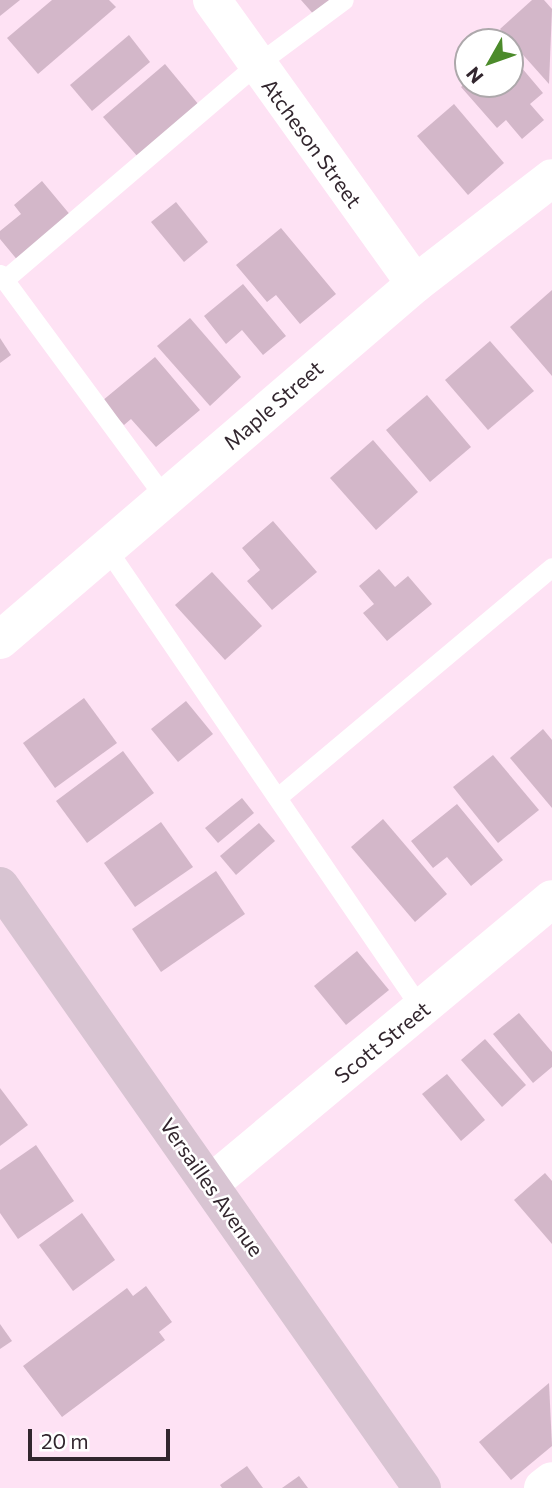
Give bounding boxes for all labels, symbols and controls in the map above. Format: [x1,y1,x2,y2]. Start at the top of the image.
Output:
north arrow [454,28,524,98]
text: N [461,63,487,88]
street label: Atcheson Street [257,74,367,212]
street label: Maple Street [218,355,328,455]
street label: Scott Street [329,996,435,1088]
street label: Versailles Avenue [155,1113,269,1261]
scale bar [32,1414,173,1458]
text: 20 m [41,1428,89,1453]

